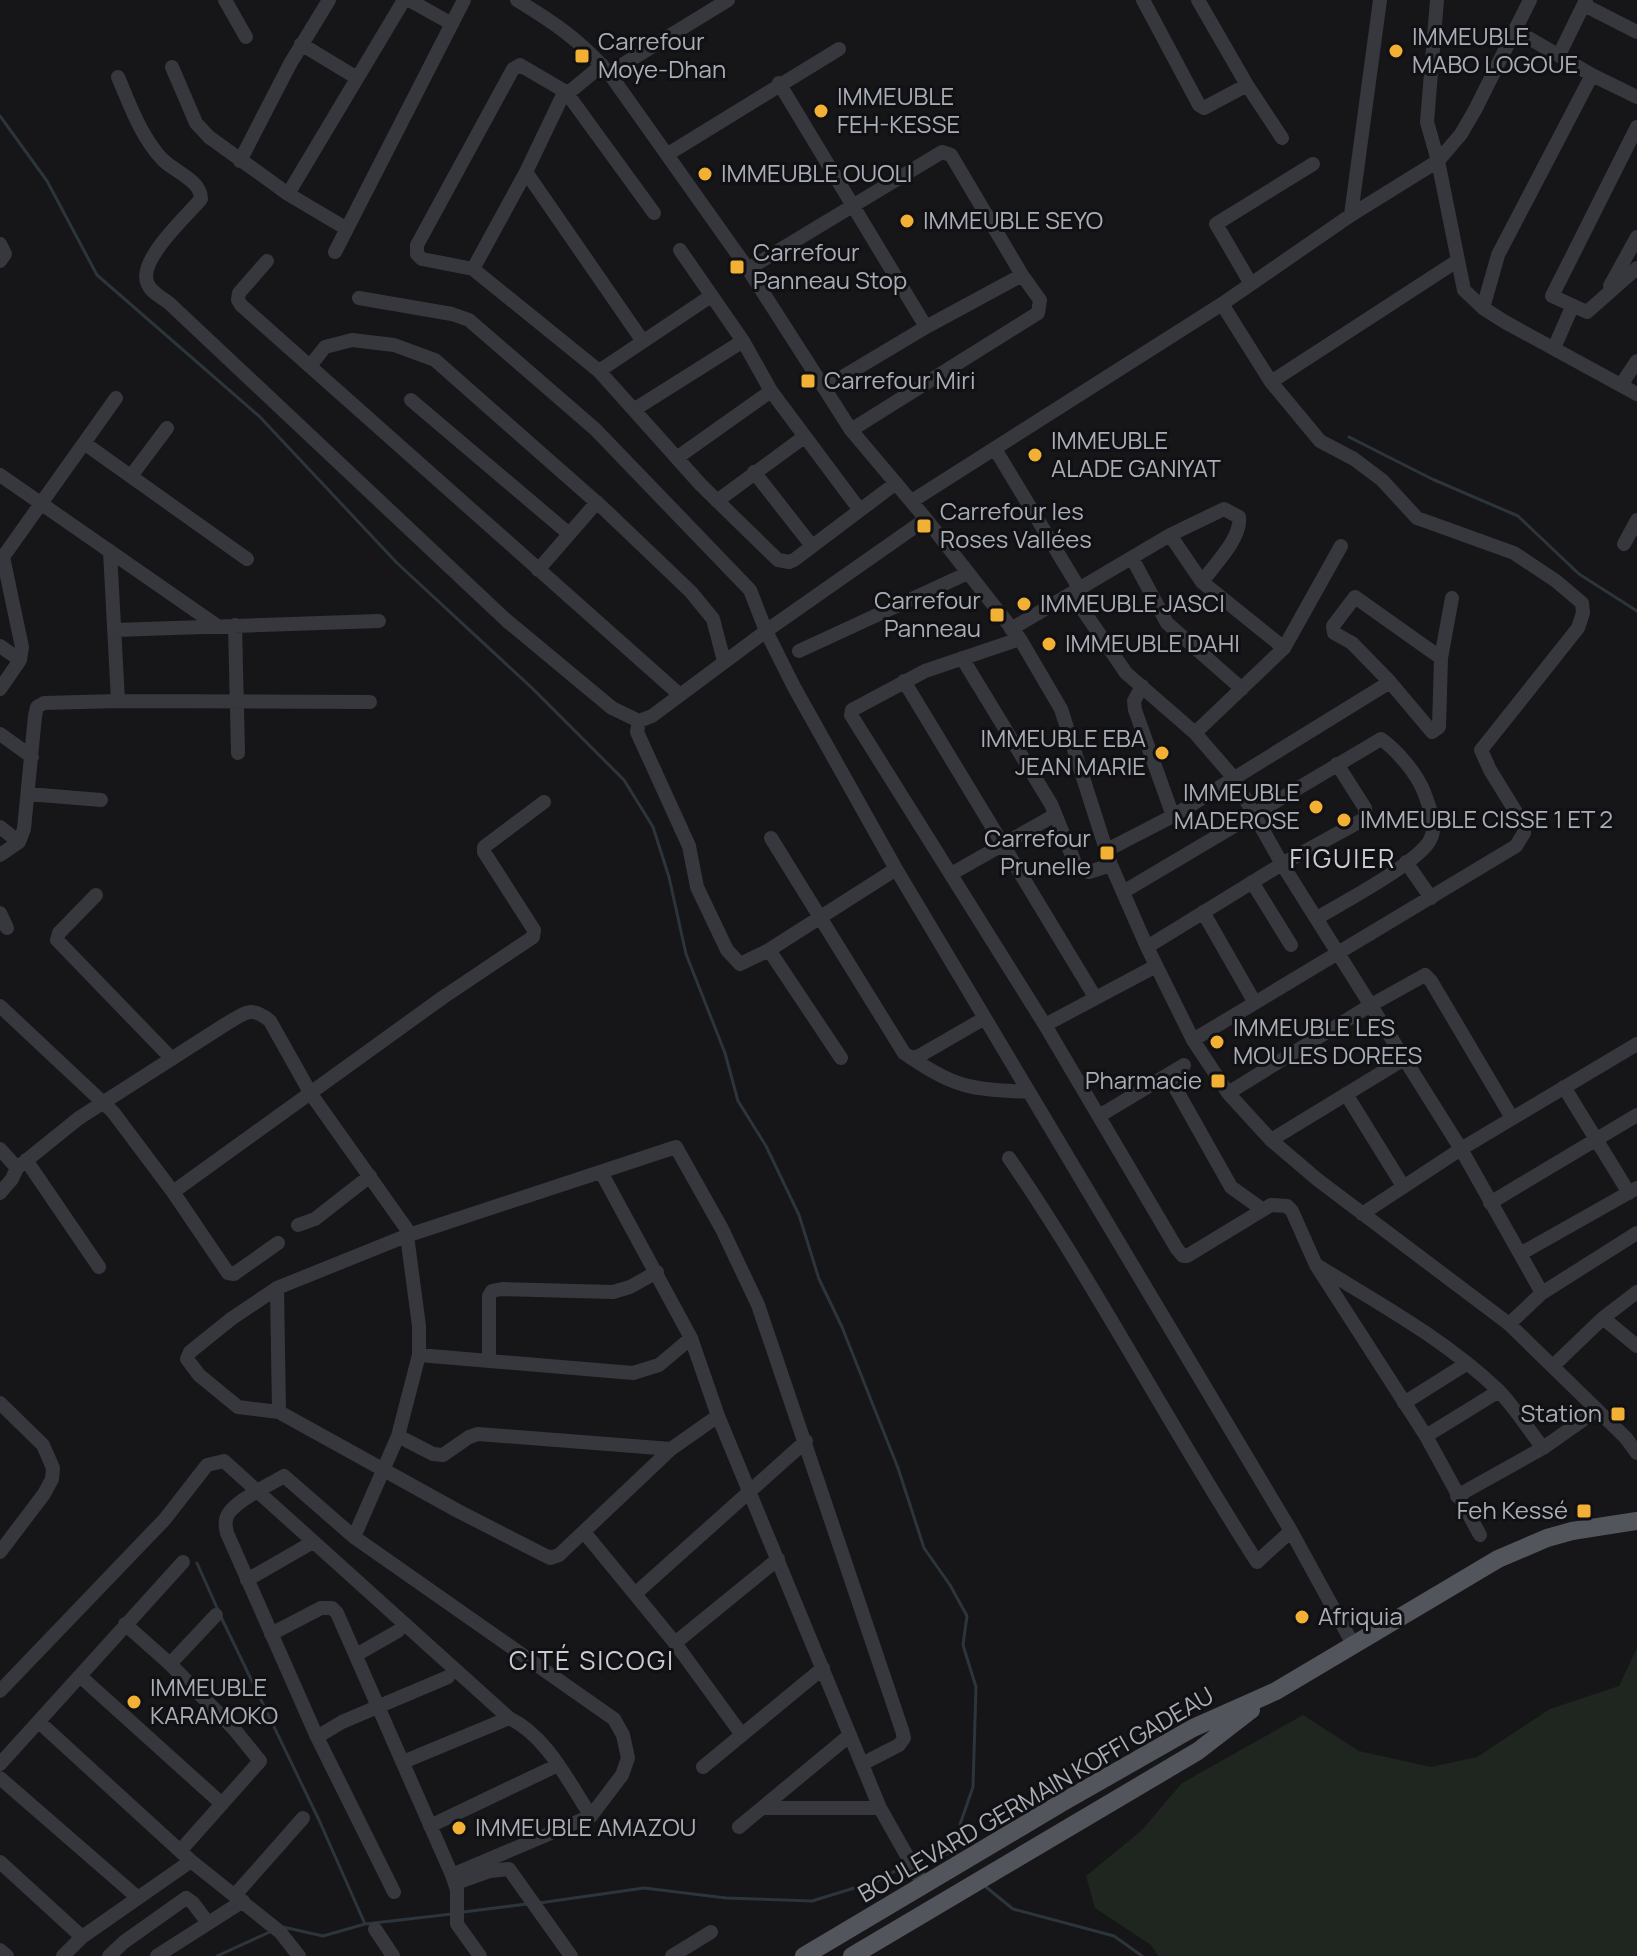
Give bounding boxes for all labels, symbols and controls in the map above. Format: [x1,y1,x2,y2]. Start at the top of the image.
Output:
place label: IMMEUBLE MABO LOGOUE [1412,19,1578,80]
place label: Carrefour Moye-Dhan [598,24,726,85]
marker: IMMEUBLE MABO LOGOUE [1387,42,1405,60]
marker: Carrefour Moye-Dhan [573,47,591,65]
place label: IMMEUBLE FEH-KESSE [837,79,960,140]
marker: IMMEUBLE FEH-KESSE [812,102,830,120]
place label: IMMEUBLE OUOLI [721,156,912,189]
marker: IMMEUBLE OUOLI [696,165,714,183]
place label: IMMEUBLE SEYO [923,203,1103,236]
marker: IMMEUBLE SEYO [898,212,916,230]
place label: Carrefour Panneau Stop [753,235,907,296]
marker: Carrefour Panneau Stop [728,258,746,276]
place label: Carrefour Miri [824,363,976,396]
marker: Carrefour Miri [799,372,817,390]
place label: IMMEUBLE ALADE GANIYAT [1051,423,1221,484]
marker: IMMEUBLE ALADE GANIYAT [1026,446,1044,464]
place label: Carrefour les Roses Vallées [940,494,1092,555]
marker: Carrefour les Roses Vallées [915,517,933,535]
place label: Carrefour Panneau [874,583,981,644]
place label: IMMEUBLE JASCI [1040,586,1225,619]
marker: IMMEUBLE JASCI [1015,595,1033,613]
marker: Carrefour Panneau [988,606,1006,624]
place label: IMMEUBLE DAHI [1065,626,1240,659]
marker: IMMEUBLE DAHI [1040,635,1058,653]
place label: IMMEUBLE EBA JEAN MARIE [980,721,1146,782]
marker: IMMEUBLE EBA JEAN MARIE [1153,744,1171,762]
place label: IMMEUBLE MADEROSE [1174,775,1300,836]
marker: IMMEUBLE MADEROSE [1307,798,1325,816]
place label: IMMEUBLE CISSE 1 ET 2 [1360,802,1613,835]
marker: IMMEUBLE CISSE 1 ET 2 [1335,811,1353,829]
place label: Carrefour Prunelle [984,821,1091,882]
district label: FIGUIER [1289,840,1397,876]
marker: Carrefour Prunelle [1098,844,1116,862]
place label: IMMEUBLE LES MOULES DOREES [1233,1010,1422,1071]
marker: IMMEUBLE LES MOULES DOREES [1208,1033,1226,1051]
place label: Pharmacie [1085,1063,1202,1096]
marker: Pharmacie [1209,1072,1227,1090]
place label: Station [1521,1396,1602,1429]
marker: Station [1609,1405,1627,1423]
place label: Feh Kessé [1457,1493,1568,1526]
marker: Feh Kessé [1575,1502,1593,1520]
place label: Afriquia [1318,1599,1403,1632]
marker: Afriquia [1293,1608,1311,1626]
district label: CITÉ SICOGI [509,1642,675,1678]
place label: IMMEUBLE KARAMOKO [150,1670,278,1731]
street label: BOULEVARD GERMAIN KOFFI GADEAU [852,1678,1219,1909]
marker: IMMEUBLE KARAMOKO [125,1693,143,1711]
place label: IMMEUBLE AMAZOU [475,1810,696,1843]
marker: IMMEUBLE AMAZOU [450,1819,468,1837]

